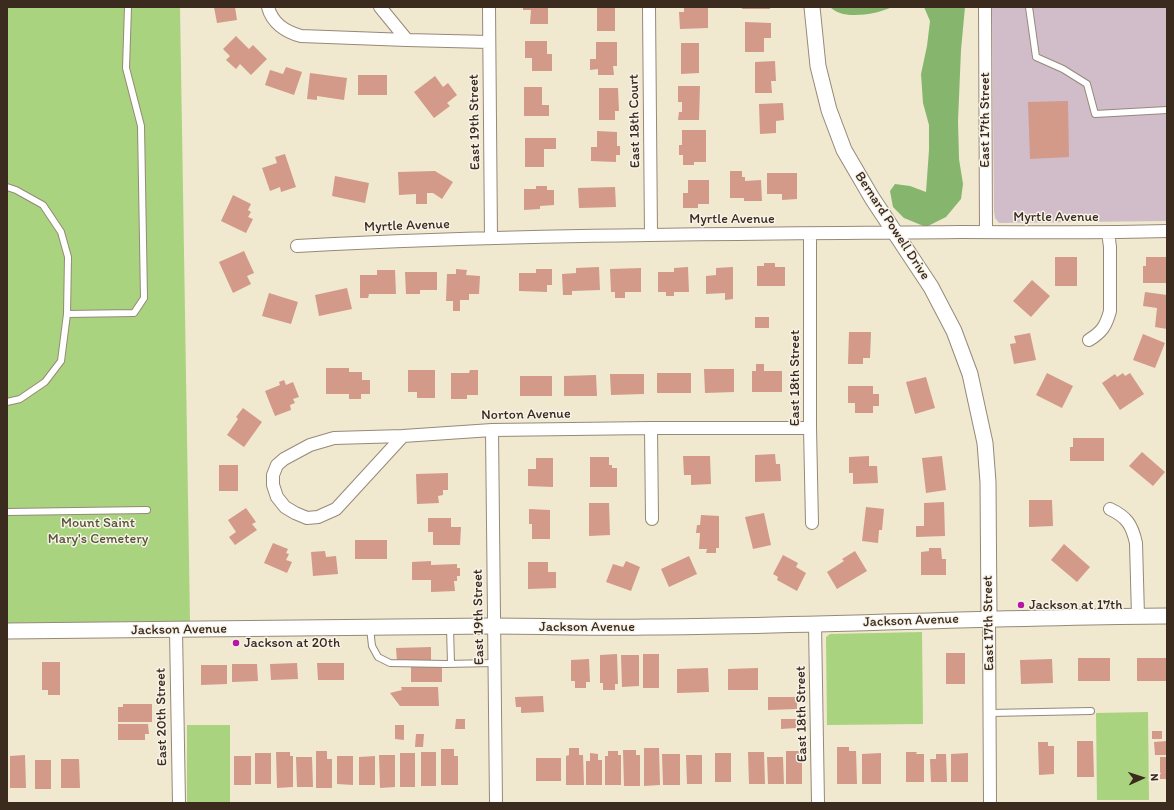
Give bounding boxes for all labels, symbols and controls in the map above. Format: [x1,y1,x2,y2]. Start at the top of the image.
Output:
street label: East 17th Street [977,72,993,168]
street label: East 19th Street [466,74,484,170]
street label: East 18th Court [626,74,644,168]
street label: Bernard Powell Drive [851,169,933,283]
street label: Myrtle Avenue [1013,209,1099,225]
street label: Myrtle Avenue [689,211,775,227]
street label: Myrtle Avenue [364,216,450,236]
street label: East 18th Street [787,330,803,426]
street label: Norton Avenue [481,406,571,424]
park label: Mount Saint Mary's Cemetery [48,515,148,548]
street label: East 19th Street [470,569,488,665]
street label: East 17th Street [980,575,998,671]
place label: Jackson at 17th [1029,597,1123,613]
marker: Jackson at 17th [1016,600,1026,610]
street label: Jackson Avenue [863,611,959,631]
street label: Jackson Avenue [539,619,635,635]
street label: Jackson Avenue [131,621,227,639]
place label: Jackson at 20th [244,635,340,651]
marker: Jackson at 20th [231,638,241,648]
street label: East 18th Street [793,666,811,762]
street label: East 20th Street [153,668,171,766]
north arrow [1122,758,1162,798]
text: N [1148,773,1161,781]

